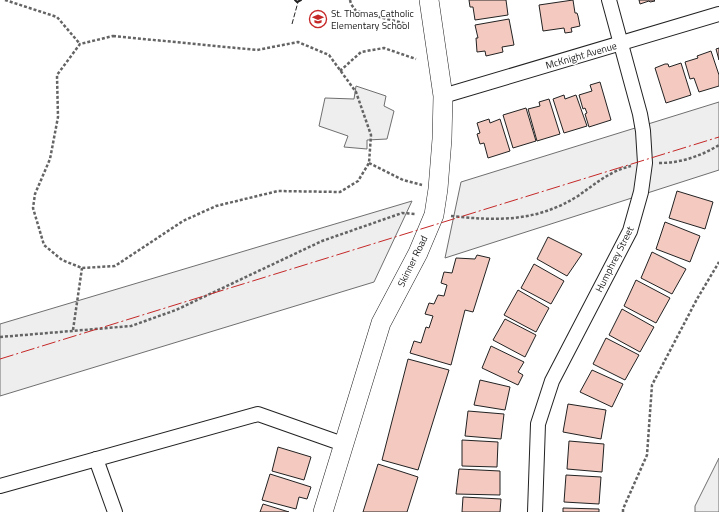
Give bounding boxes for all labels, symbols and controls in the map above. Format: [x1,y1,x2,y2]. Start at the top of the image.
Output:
place label: St. Thomas Catholic Elementary School [331,6,414,33]
school or university icon: St. Thomas Catholic Elementary School [308,9,328,29]
street label: McKnight Avenue [544,38,618,73]
street label: Humphrey Street [591,223,638,295]
street label: Skinner Road [394,233,431,289]

